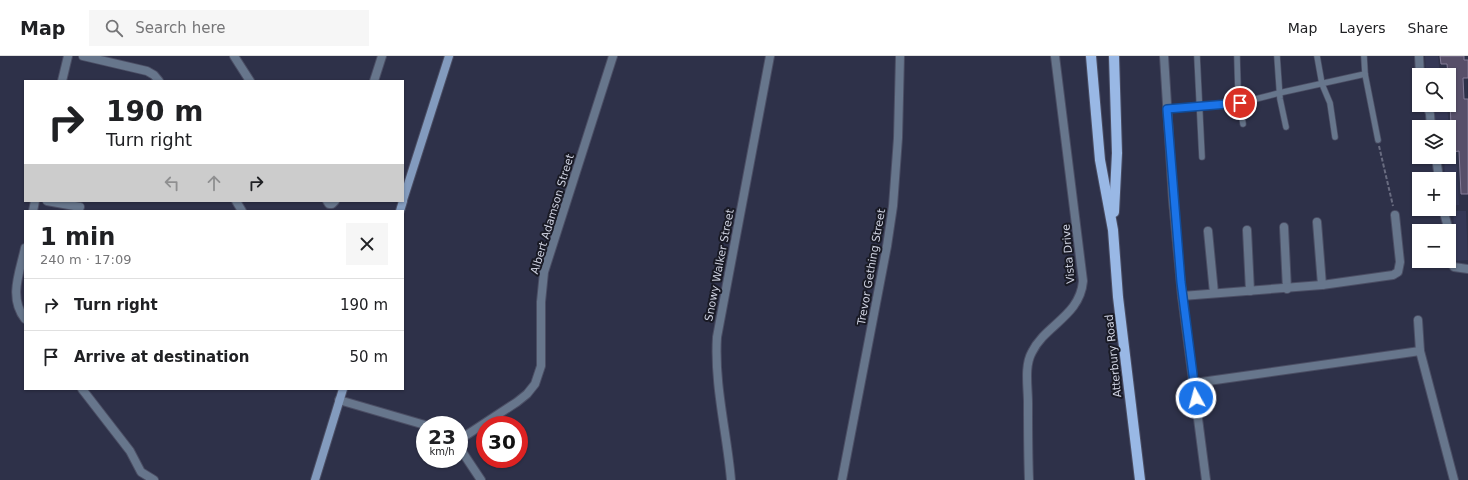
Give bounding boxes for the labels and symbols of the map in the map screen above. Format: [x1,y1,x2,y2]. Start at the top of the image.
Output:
pin [1223,86,1257,120]
street label: Albert Adamson Street [528,152,577,276]
street label: Snowy Walker Street [702,207,737,322]
street label: Trevor Gething Street [855,207,888,327]
street label: Vista Drive [1059,223,1078,284]
street label: Atterbury Road [1103,314,1124,398]
position arrow [1175,377,1217,419]
speed limit sign: 30 [476,416,528,468]

